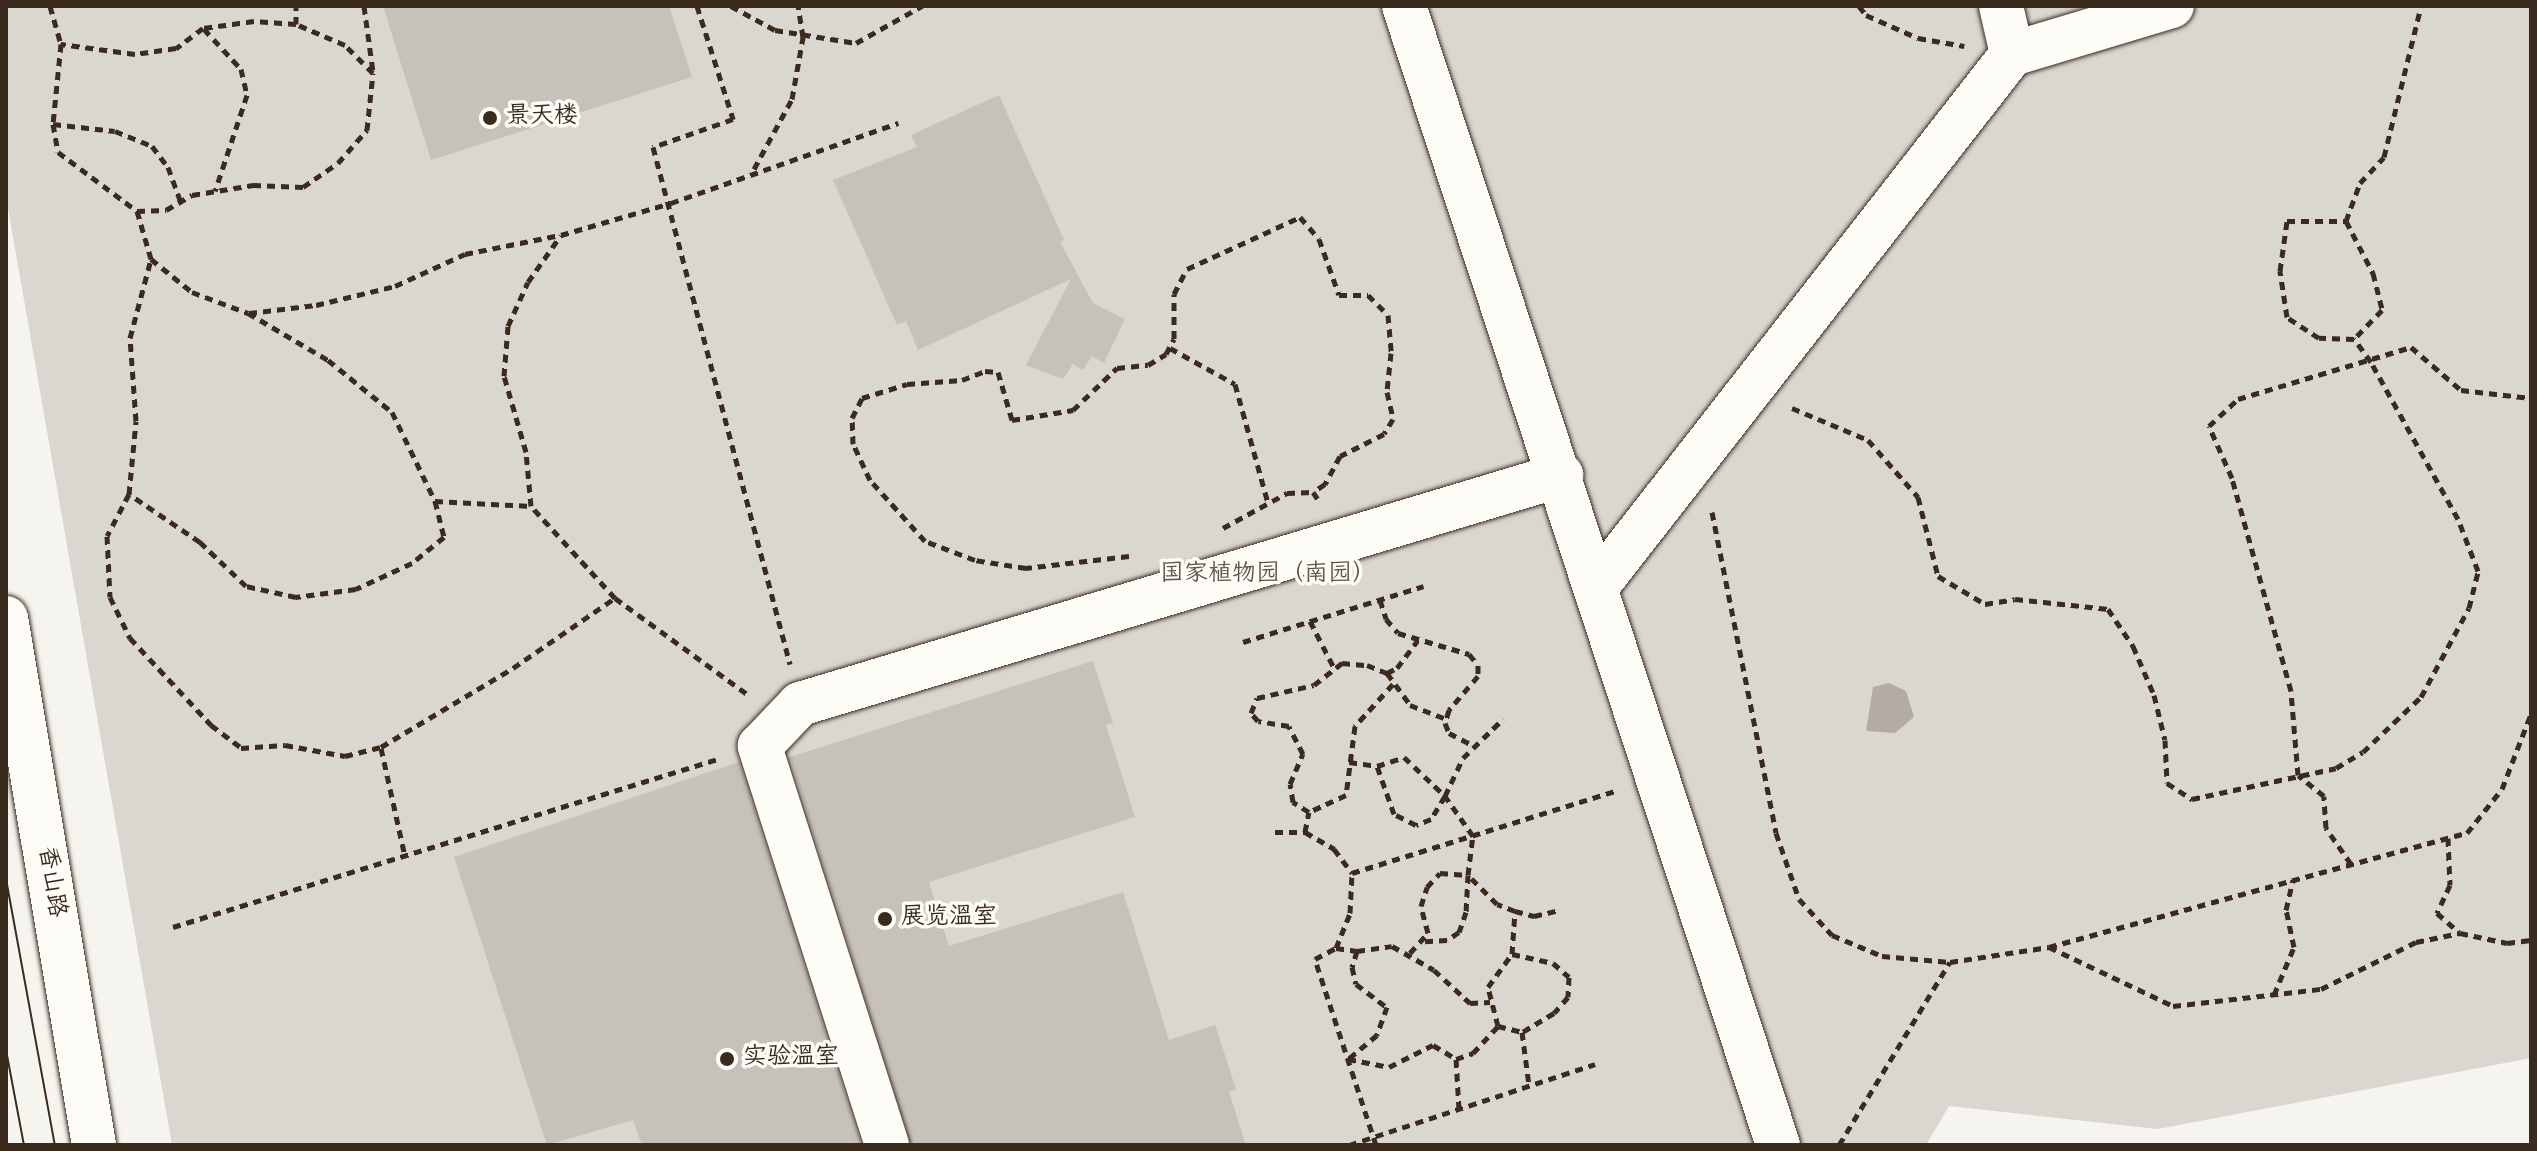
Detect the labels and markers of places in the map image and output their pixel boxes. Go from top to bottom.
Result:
place label: 景天楼 [506,104,578,132]
marker: 景天楼 [481,109,499,127]
place label: 展览温室 [901,905,997,933]
marker: 展览温室 [876,910,894,928]
place label: 实验温室 [743,1045,839,1073]
marker: 实验温室 [718,1050,736,1068]

